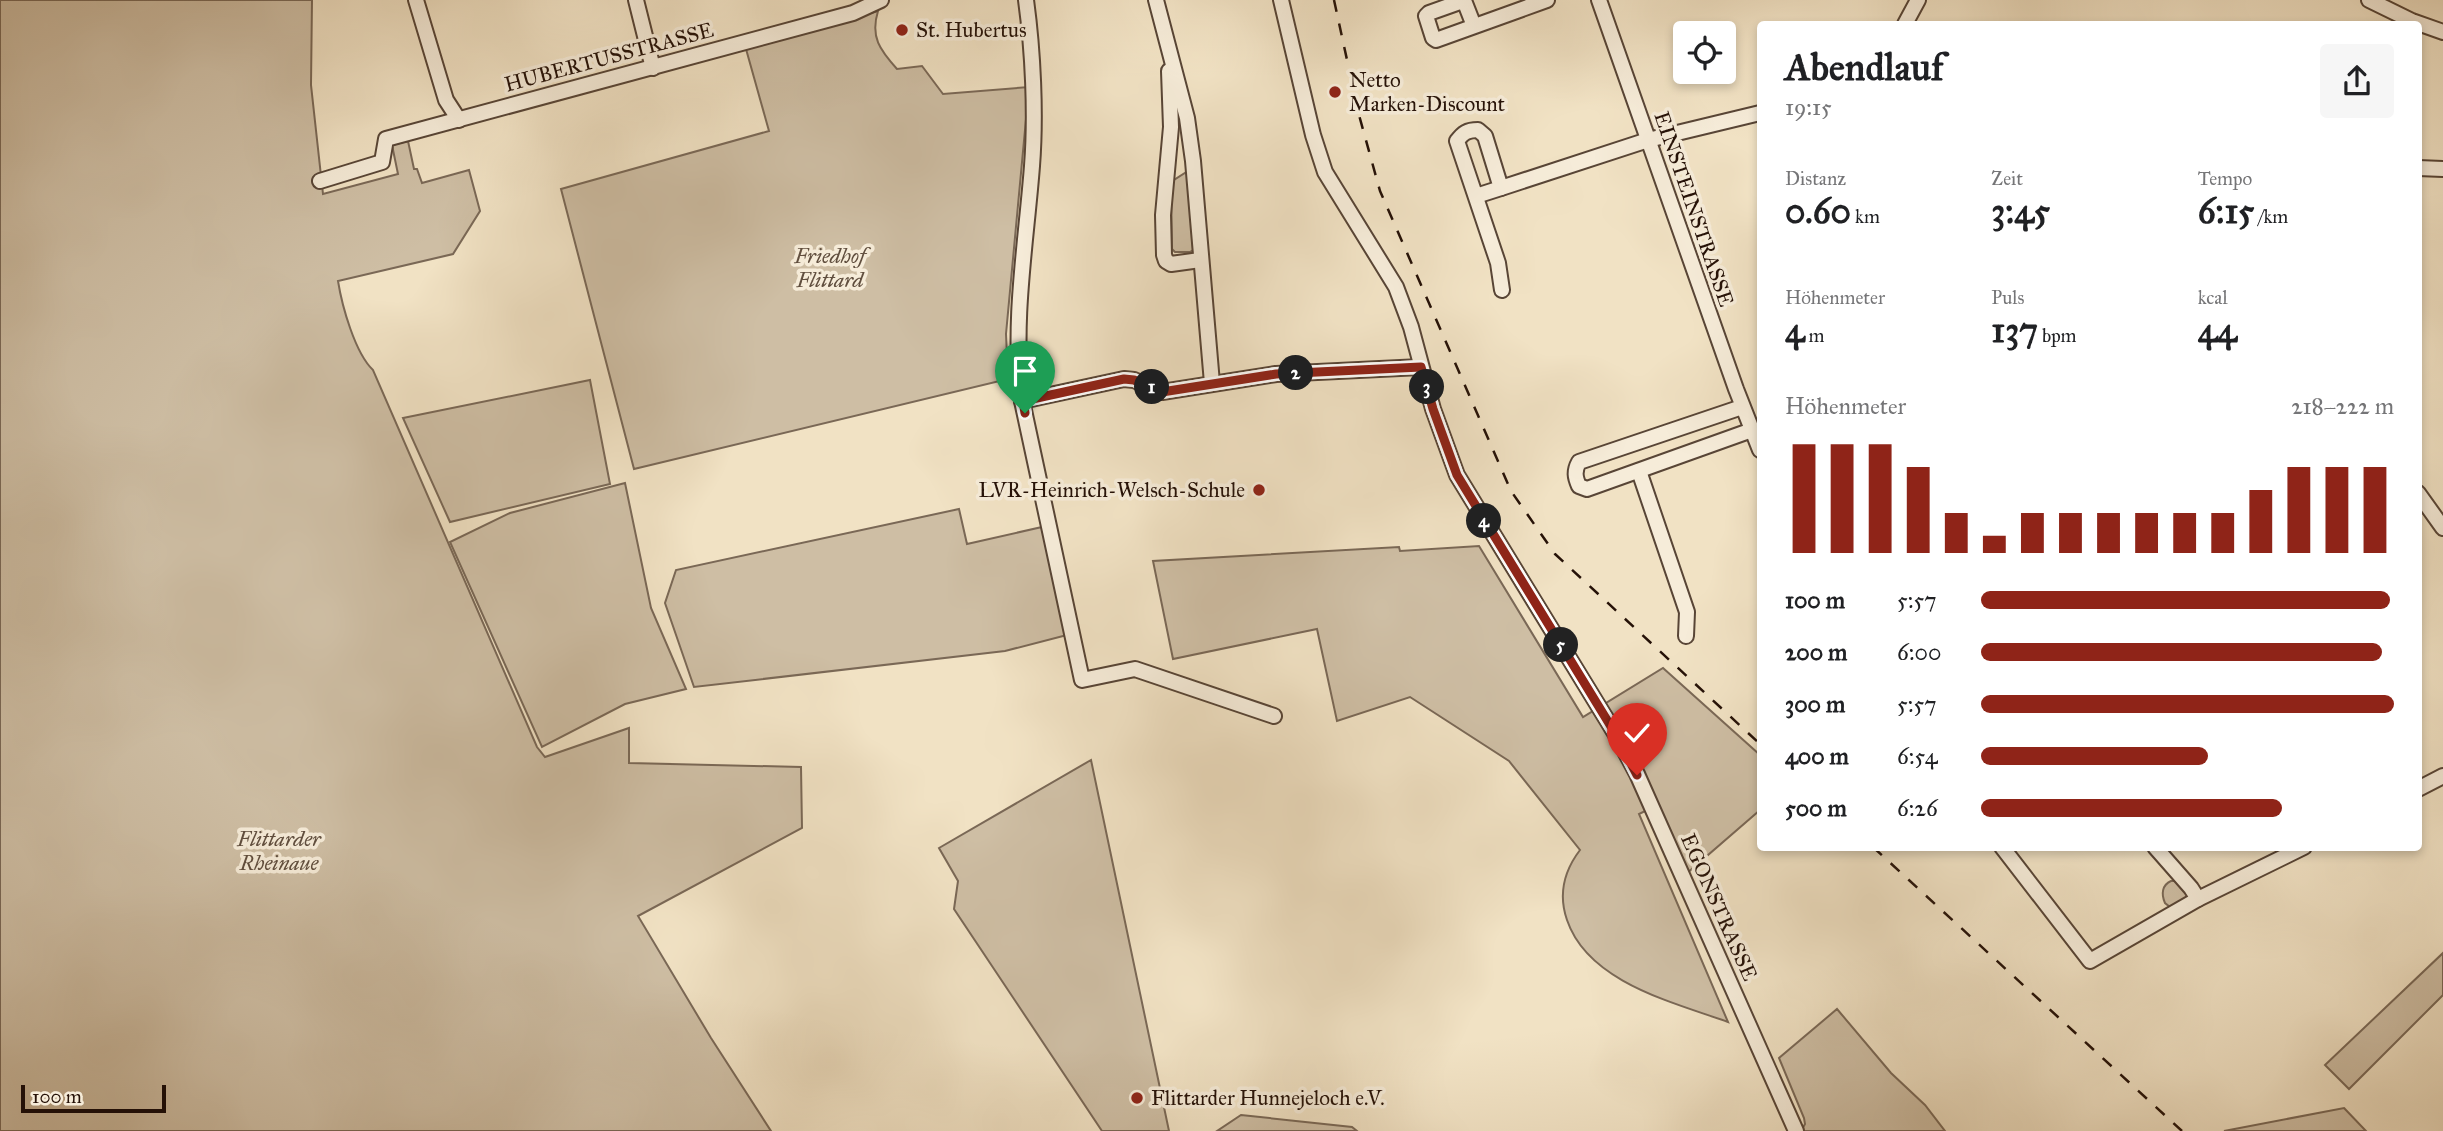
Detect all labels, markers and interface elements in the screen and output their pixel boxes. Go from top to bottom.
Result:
street label: HUBERTUSSTRASSE [502,17,716,97]
place label: St. Hubertus [916,17,1027,43]
map controls [1673,21,1736,84]
button: locate [1673,21,1736,84]
marker: St. Hubertus [894,22,910,38]
text: Abendlauf [1785,44,1944,90]
button: share [2320,44,2394,118]
place label: Netto Marken-Discount [1349,67,1506,117]
marker: Netto Marken-Discount [1327,84,1343,100]
text: 19:15 [1785,93,1832,121]
street label: EINSTEINSTRASSE [1648,108,1740,310]
text: Distanz [1785,167,1846,190]
text: Zeit [1991,167,2023,190]
text: Tempo [2198,167,2252,190]
text: 0.60 [1785,190,1851,233]
text: 3:45 [1991,190,2050,233]
text: 6:15 [2198,190,2254,233]
text: km [1851,205,1880,228]
text: /km [2254,205,2288,228]
park label: Friedhof Flittard [793,243,872,293]
text: Höhenmeter [1785,286,1885,309]
text: Puls [1991,286,2024,309]
text: kcal [2198,286,2228,309]
text: 4 [1785,309,1805,352]
text: 137 [1991,309,2038,352]
text: 44 [2198,309,2237,352]
text: m [1805,324,1825,347]
text: bpm [2038,324,2077,347]
pin [995,341,1055,413]
icon: arrive [1006,352,1044,390]
pin: 2 [1278,356,1314,390]
text: 2 [1291,361,1300,384]
pin: 1 [1134,370,1170,404]
pin: 3 [1410,370,1444,404]
text: 1 [1148,375,1155,398]
text: 3 [1423,375,1430,398]
text: Höhenmeter [1785,392,1906,420]
text: 218–222 m [2291,392,2394,420]
place label: LVR-Heinrich-Welsch-Schule [979,477,1245,503]
marker: LVR-Heinrich-Welsch-Schule [1251,482,1267,498]
pin: 4 [1466,504,1502,538]
text: 4 [1478,509,1489,532]
text: 100 m [1785,586,1845,614]
text: 5:57 [1897,586,1936,614]
pin: 5 [1544,628,1578,662]
text: 5 [1556,633,1565,656]
text: 200 m [1785,638,1847,666]
text: 6:00 [1897,638,1941,666]
text: 300 m [1785,690,1845,718]
text: 5:57 [1897,690,1936,718]
pin [1607,703,1667,775]
icon: check [1618,714,1656,752]
text: 400 m [1785,742,1849,770]
text: 6:54 [1897,742,1938,770]
text: 500 m [1785,794,1847,822]
text: 6:26 [1897,794,1938,822]
park label: Flittarder Rheinaue [236,826,322,876]
street label: EGONSTRASSE [1675,829,1763,985]
scale bar [21,1082,166,1114]
text: 100 m [32,1085,82,1108]
place label: Flittarder Hunnejeloch e.V. [1151,1085,1385,1111]
marker: Flittarder Hunnejeloch e.V. [1129,1090,1145,1106]

